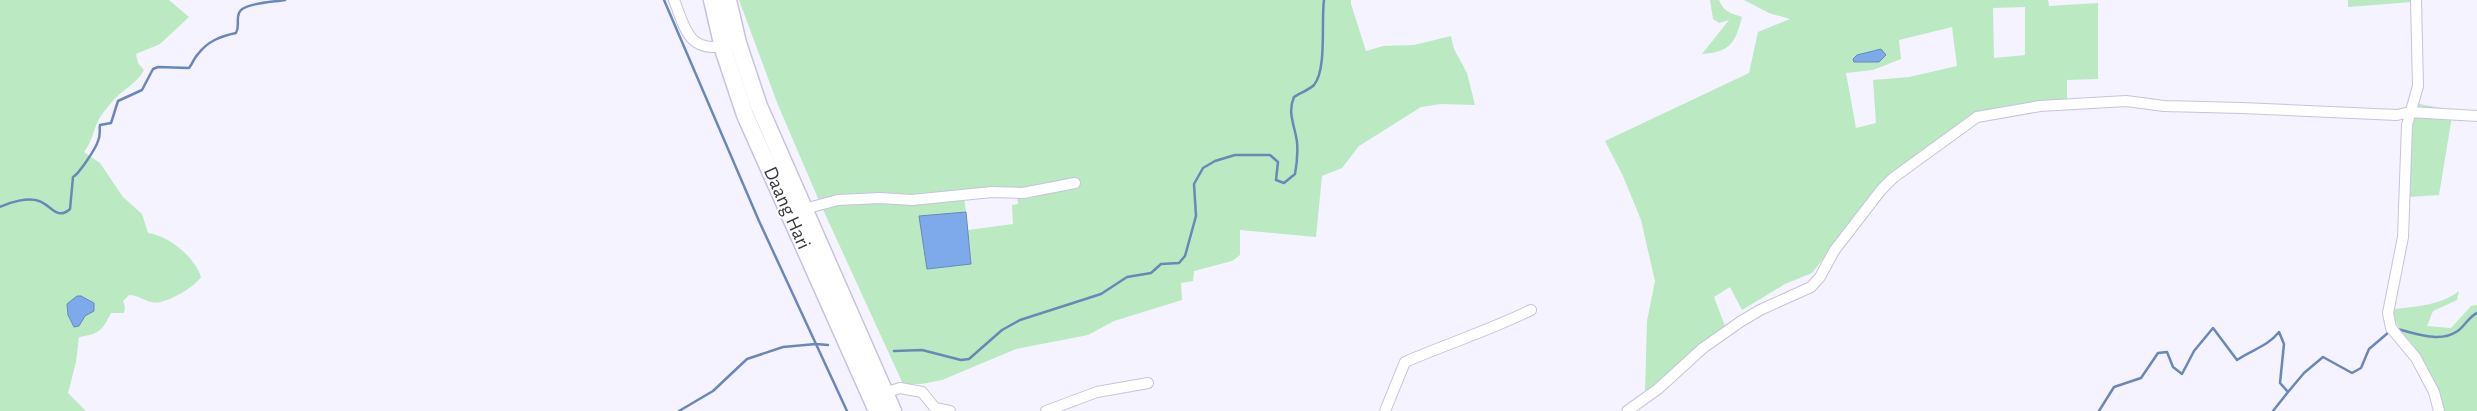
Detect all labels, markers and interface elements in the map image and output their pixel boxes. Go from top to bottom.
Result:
street label: Daang Hari [760,164,814,252]

